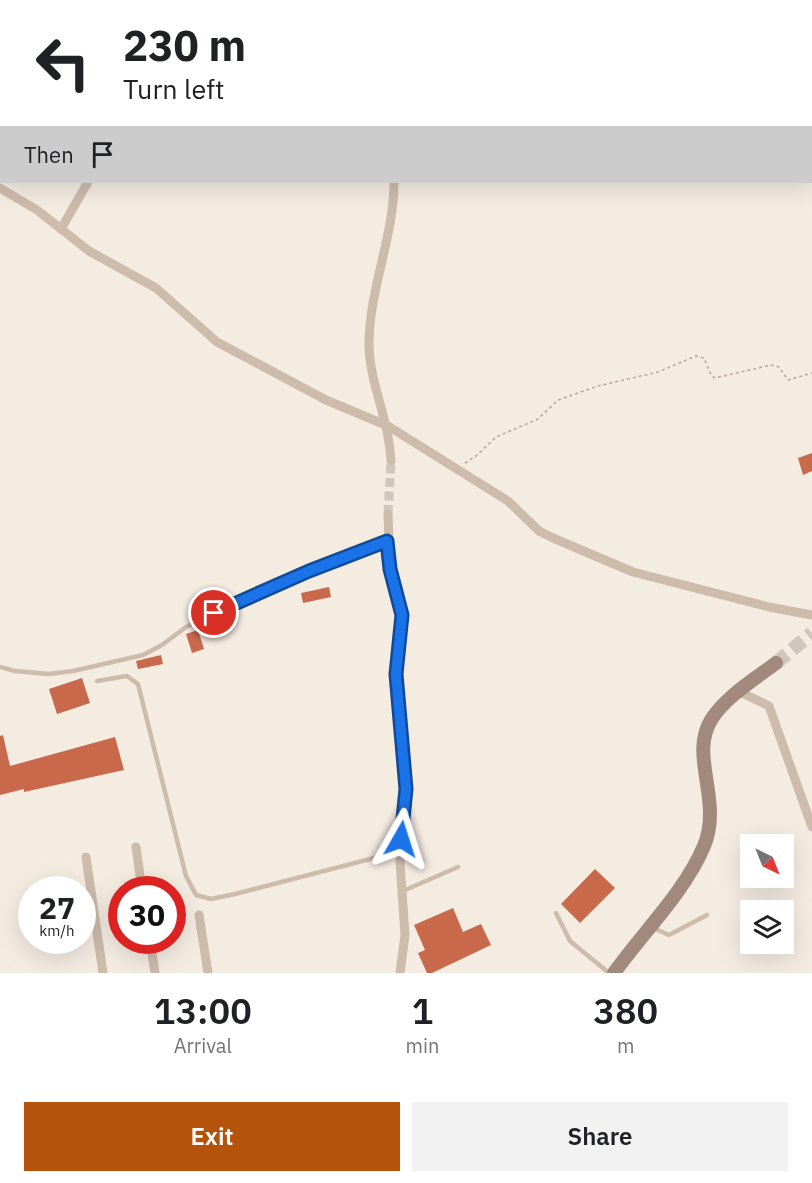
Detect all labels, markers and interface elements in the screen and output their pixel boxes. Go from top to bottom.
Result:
text: 230 m [123,18,246,73]
icon: left [24,24,102,102]
text: Turn left [123,71,224,106]
icon: arrive [86,138,119,171]
text: Then [24,140,74,169]
pin [188,587,239,638]
icon: arrive [197,596,230,629]
position arrow [369,807,433,871]
north arrow [740,834,794,888]
map controls [740,834,794,954]
speed limit sign: 30 [108,876,186,954]
text: 27 [39,888,75,927]
button: layers [740,900,794,954]
text: km/h [39,921,75,940]
text: 13:00 [154,987,252,1034]
text: 1 [412,987,433,1034]
text: 380 [593,987,658,1034]
text: Arrival [174,1032,232,1059]
text: min [406,1032,439,1059]
text: m [617,1032,634,1059]
button: Exit [24,1102,400,1171]
button: Share [412,1102,788,1171]

